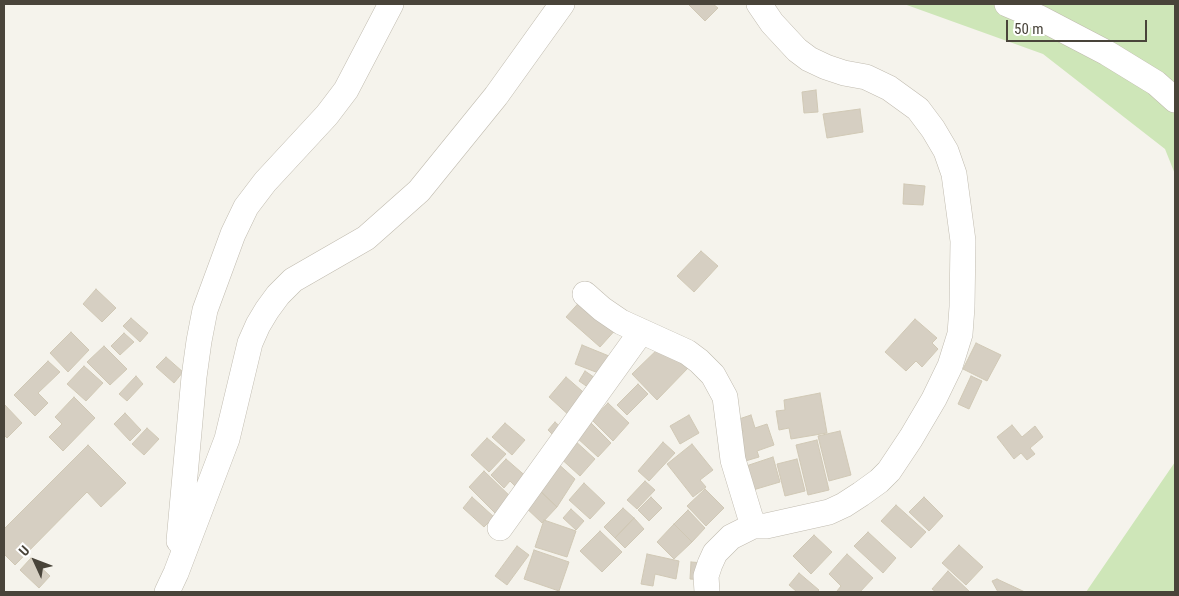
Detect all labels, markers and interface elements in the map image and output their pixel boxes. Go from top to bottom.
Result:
scale bar [1009,10,1150,42]
text: 50 m [1014,20,1044,38]
north arrow [10,536,60,586]
text: U [15,542,33,559]

